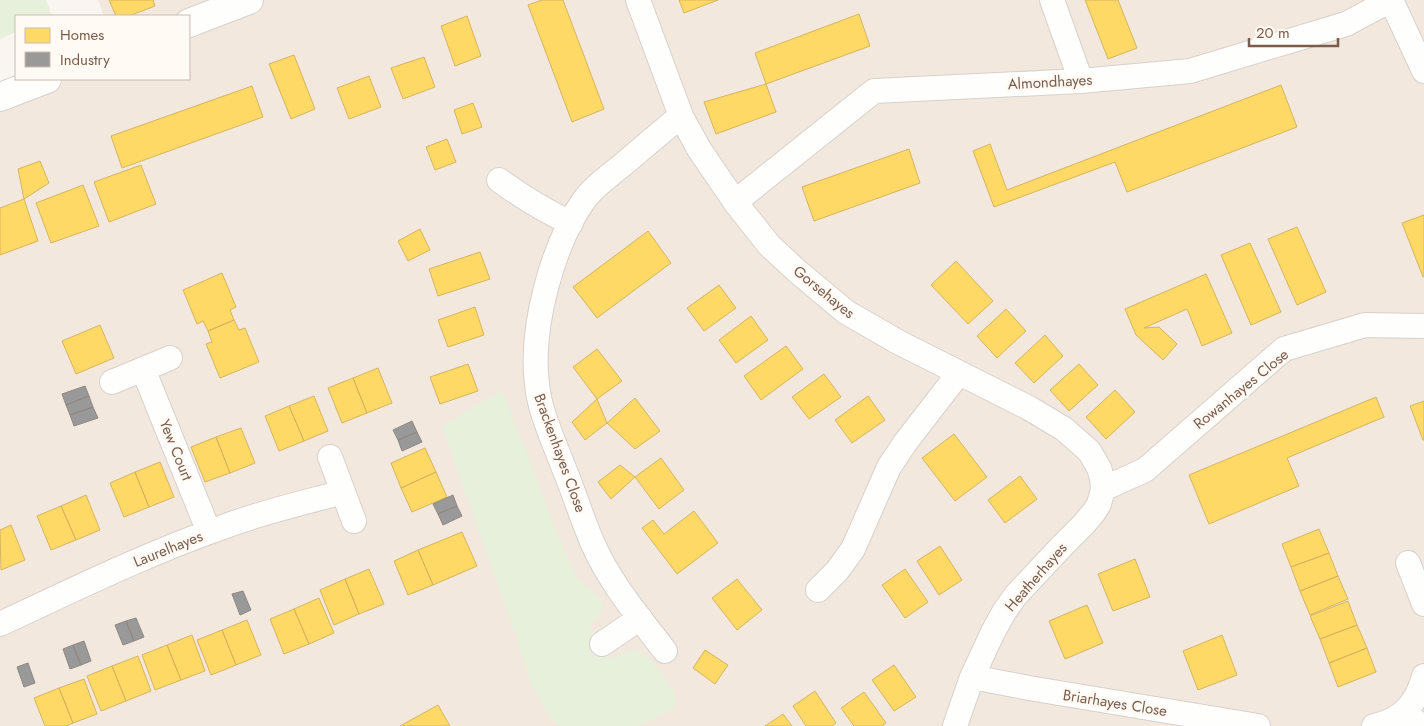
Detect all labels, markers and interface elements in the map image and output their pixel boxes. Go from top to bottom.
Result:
legend [15,15,190,80]
scale bar [1249,15,1338,47]
text: 20 m [1256,22,1290,44]
text: Homes [60,24,104,46]
text: Industry [60,49,110,71]
street label: Almondhayes [1007,69,1093,95]
street label: Gorsehayes [788,260,860,324]
street label: Rowanhayes Close [1189,343,1294,434]
street label: Brackenhayes Close [528,390,592,516]
street label: Yew Court [154,416,198,484]
street label: Laurelhayes [130,525,206,573]
street label: Heatherhayes [1000,538,1072,616]
street label: Briarhayes Close [1061,684,1169,722]

